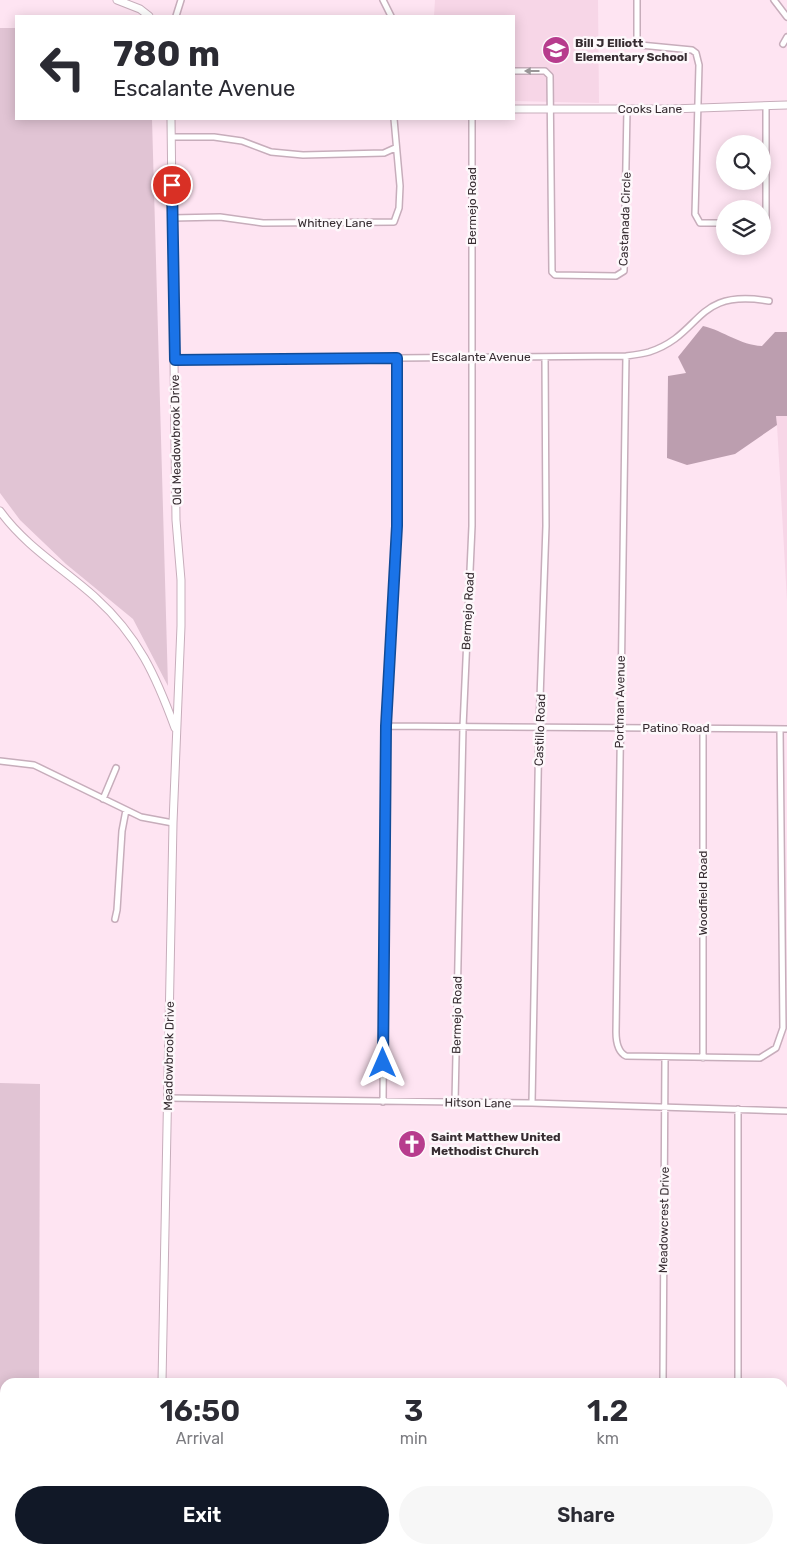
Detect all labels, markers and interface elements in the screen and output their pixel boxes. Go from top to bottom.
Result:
text: 780 m [113,33,220,75]
icon: left [30,35,95,100]
school or university icon: Bill J Elliott Elementary School [541,35,571,65]
place label: Bill J Elliott Elementary School [575,36,687,64]
one-way arrow [524,67,540,75]
text: Escalante Avenue [113,75,295,102]
street label: Cooks Lane [618,102,682,116]
map controls [716,135,771,255]
button: search [716,135,771,190]
pin [151,164,193,206]
street label: Bermejo Road [465,167,479,245]
icon: arrive [158,171,186,199]
street label: Castanada Circle [616,171,634,266]
button: layers [716,200,771,255]
street label: Whitney Lane [298,216,373,230]
street label: Escalante Avenue [431,350,531,364]
street label: Old Meadowbrook Drive [168,374,184,505]
street label: Bermejo Road [459,572,477,650]
street label: Portman Avenue [612,655,628,749]
street label: Castillo Road [532,694,548,766]
street label: Patino Road [642,721,710,735]
street label: Woodfield Road [696,850,710,936]
street label: Bermejo Road [449,976,465,1054]
street label: Meadowbrook Drive [161,1001,177,1111]
position arrow [356,1036,408,1088]
street label: Hitson Lane [445,1095,512,1111]
church icon: Saint Matthew United Methodist Church [397,1129,427,1159]
place label: Saint Matthew United Methodist Church [431,1130,561,1158]
street label: Meadowcrest Drive [656,1166,672,1273]
text: 16:50 [159,1393,240,1429]
text: 3 [404,1393,423,1429]
text: 1.2 [587,1393,629,1429]
text: Arrival [176,1429,224,1448]
text: min [400,1429,428,1448]
text: km [597,1429,619,1448]
button: Exit [15,1486,389,1544]
button: Share [399,1486,773,1544]

